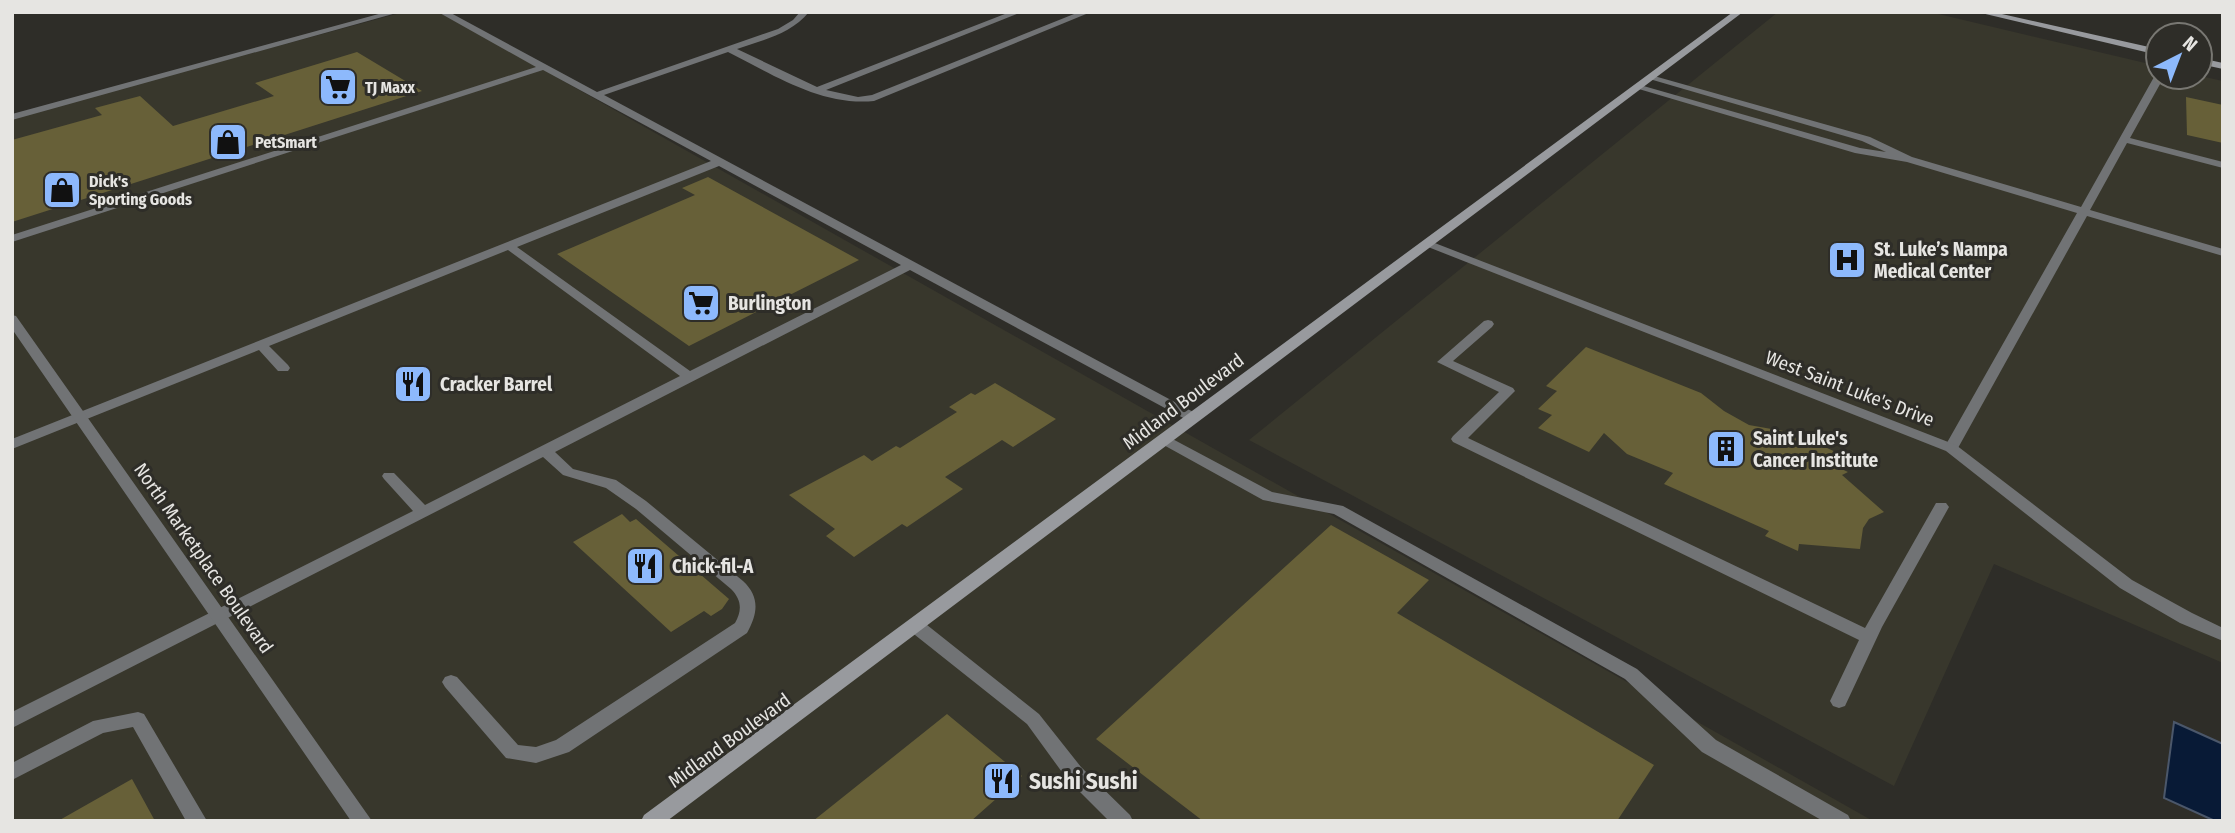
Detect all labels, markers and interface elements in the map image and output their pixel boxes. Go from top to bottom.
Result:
north arrow [2144,21,2214,91]
text: N [2178,31,2202,56]
supermarket icon: TJ Maxx [317,66,359,108]
place label: TJ Maxx [365,78,415,97]
shop icon: PetSmart [207,121,249,163]
place label: PetSmart [255,133,317,152]
shop icon: Dick's Sporting Goods [41,169,83,211]
place label: Dick's Sporting Goods [89,172,192,209]
place label: St. Luke’s Nampa Medical Center [1874,238,2008,283]
hospital icon: St. Luke’s Nampa Medical Center [1826,239,1868,281]
supermarket icon: Burlington [680,282,722,324]
place label: Burlington [728,292,811,315]
street label: West Saint Luke's Drive [1762,346,1937,431]
street label: Midland Boulevard [1118,348,1248,454]
restaurant icon: Cracker Barrel [392,363,434,405]
place label: Cracker Barrel [440,373,553,396]
place label: Saint Luke's Cancer Institute [1753,427,1879,472]
building icon: Saint Luke's Cancer Institute [1705,428,1747,470]
street label: North Marketplace Boulevard [129,459,278,658]
restaurant icon: Chick-fil-A [624,545,666,587]
place label: Chick-fil-A [672,555,754,578]
street label: Midland Boulevard [664,688,795,793]
restaurant icon: Sushi Sushi [981,760,1023,802]
place label: Sushi Sushi [1029,767,1138,795]

